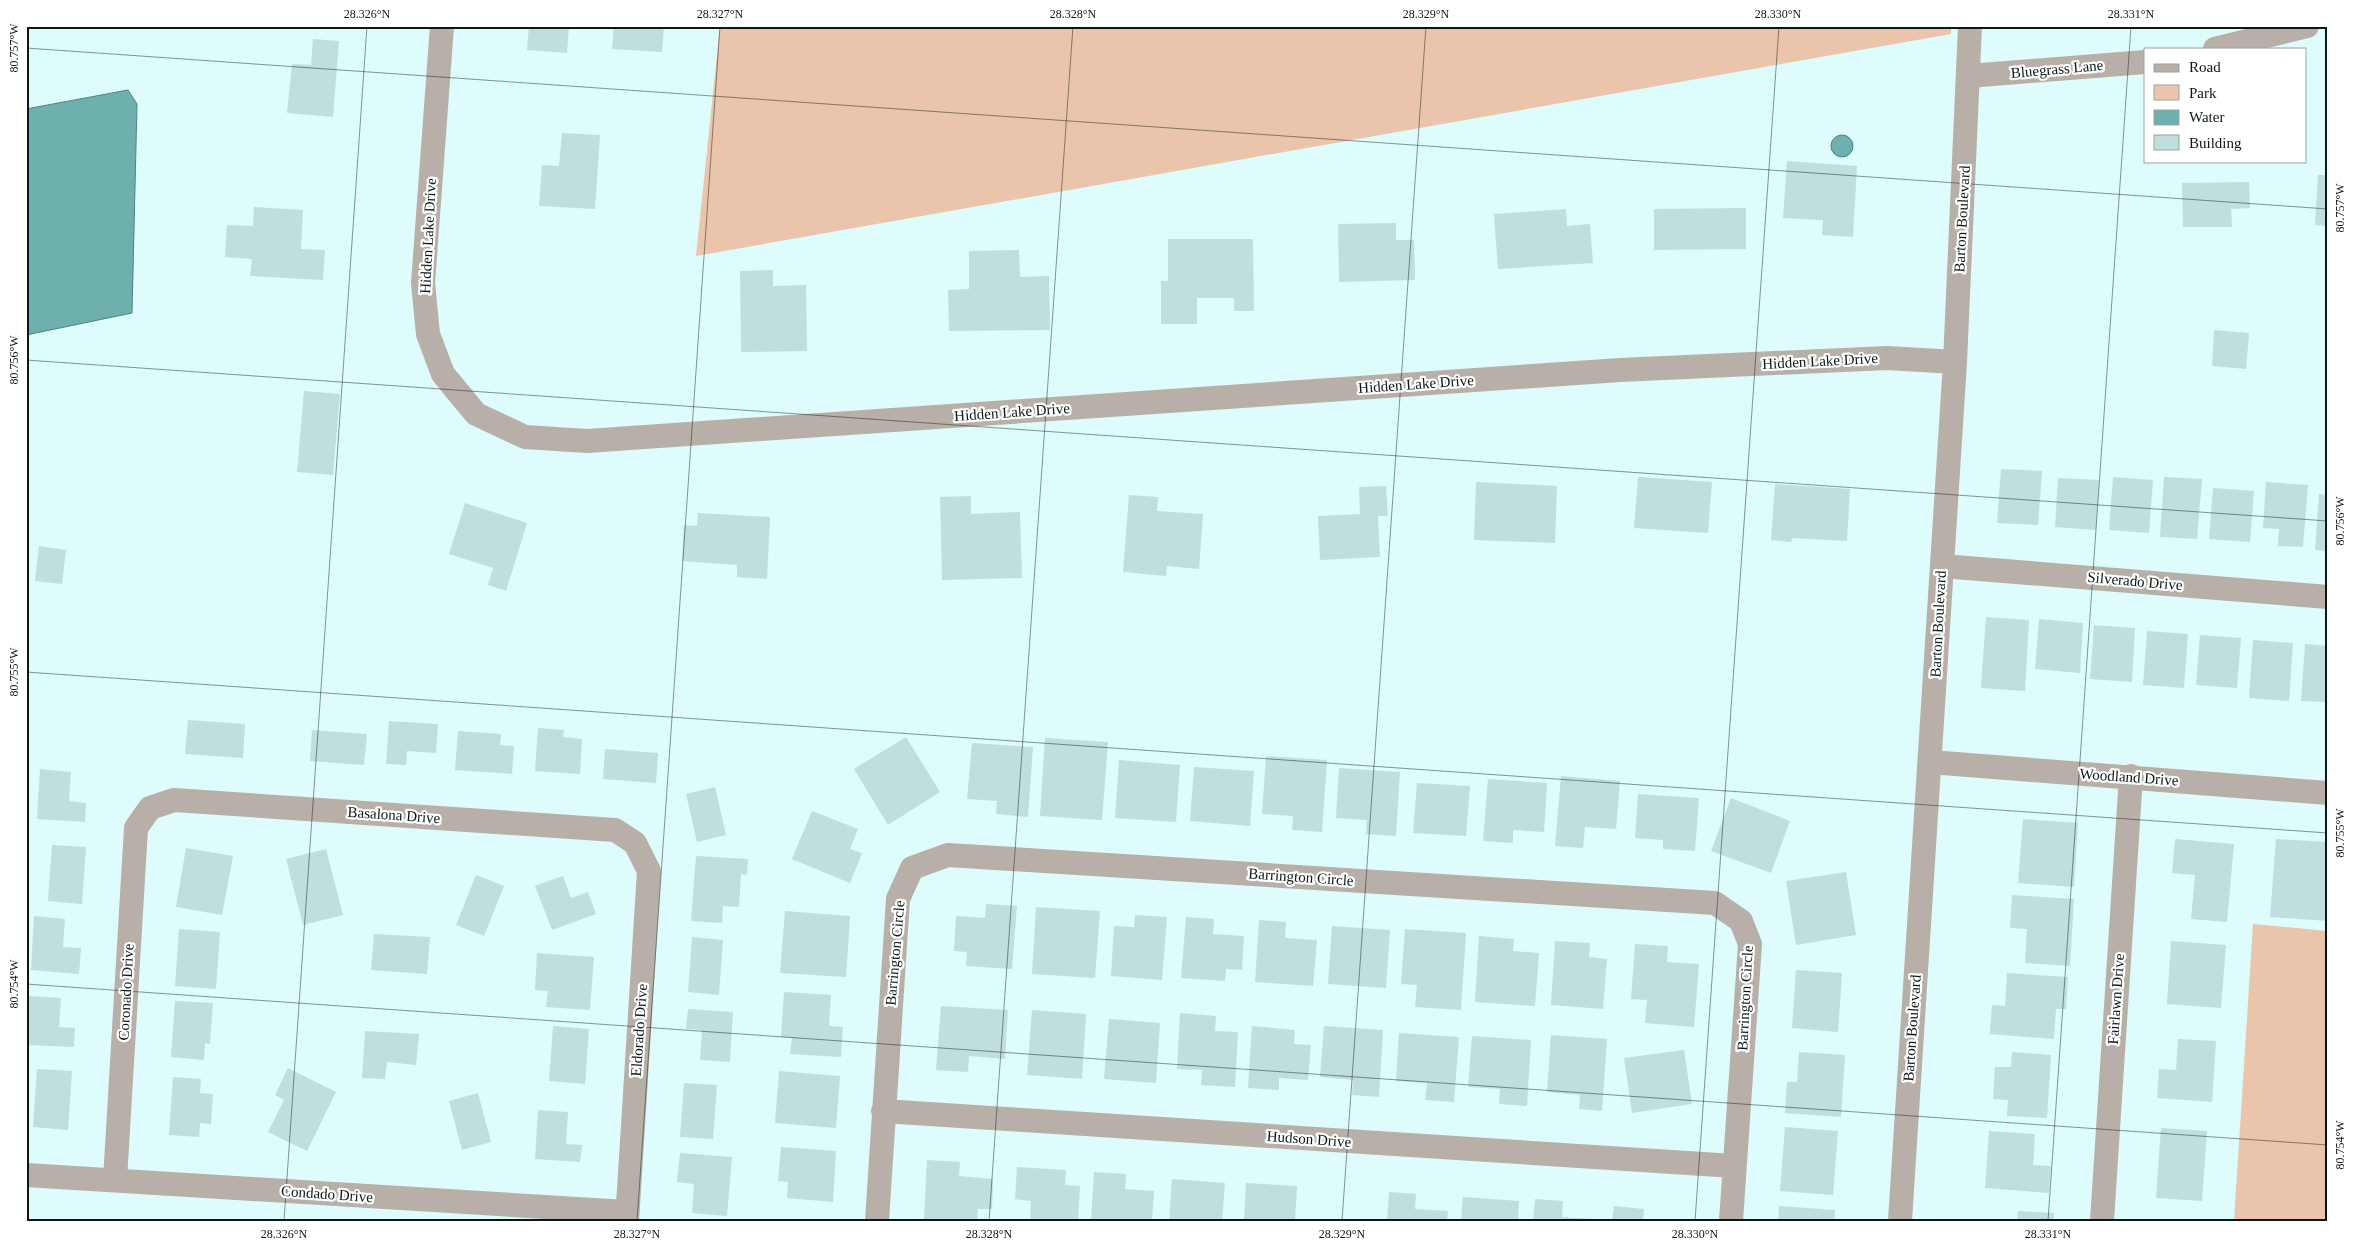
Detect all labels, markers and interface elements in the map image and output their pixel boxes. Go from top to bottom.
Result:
text: 28.326°N [344,7,391,21]
text: 28.327°N [697,7,744,21]
text: 28.328°N [1050,7,1097,21]
text: 28.329°N [1403,7,1450,21]
text: 28.330°N [1755,7,1802,21]
text: 28.331°N [2108,7,2155,21]
text: 80.757°W [7,23,21,73]
legend [2144,48,2306,162]
street label: Bluegrass Lane [2010,57,2104,81]
text: Road [2189,59,2221,75]
text: Park [2189,85,2217,101]
text: Water [2189,109,2224,125]
text: Building [2189,135,2242,151]
street label: Barton Boulevard [1951,165,1973,273]
street label: Hidden Lake Drive [417,177,439,294]
text: 80.757°W [2333,183,2347,233]
text: 80.756°W [7,335,21,385]
street label: Hidden Lake Drive [1762,350,1879,372]
street label: Hidden Lake Drive [1358,372,1475,396]
street label: Hidden Lake Drive [954,400,1071,424]
text: 80.756°W [2333,496,2347,546]
street label: Silverado Drive [2087,569,2184,593]
street label: Barton Boulevard [1927,570,1949,678]
text: 80.755°W [7,647,21,697]
street label: Woodland Drive [2079,766,2179,788]
street label: Basalona Drive [347,804,441,826]
text: 80.755°W [2333,808,2347,858]
street label: Barrington Circle [1248,865,1354,889]
street label: Barrington Circle [882,899,908,1006]
street label: Coronado Drive [115,943,137,1041]
street label: Barrington Circle [1734,945,1756,1051]
street label: Fairlawn Drive [2105,953,2127,1045]
text: 80.754°W [7,959,21,1009]
street label: Barton Boulevard [1900,974,1924,1082]
street label: Eldorado Drive [628,983,650,1077]
text: 80.754°W [2333,1120,2347,1170]
street label: Hudson Drive [1266,1128,1352,1150]
street label: Condado Drive [281,1183,374,1205]
text: 28.326°N [261,1227,308,1241]
text: 28.327°N [614,1227,661,1241]
text: 28.328°N [966,1227,1013,1241]
text: 28.329°N [1319,1227,1366,1241]
text: 28.330°N [1672,1227,1719,1241]
text: 28.331°N [2025,1227,2072,1241]

